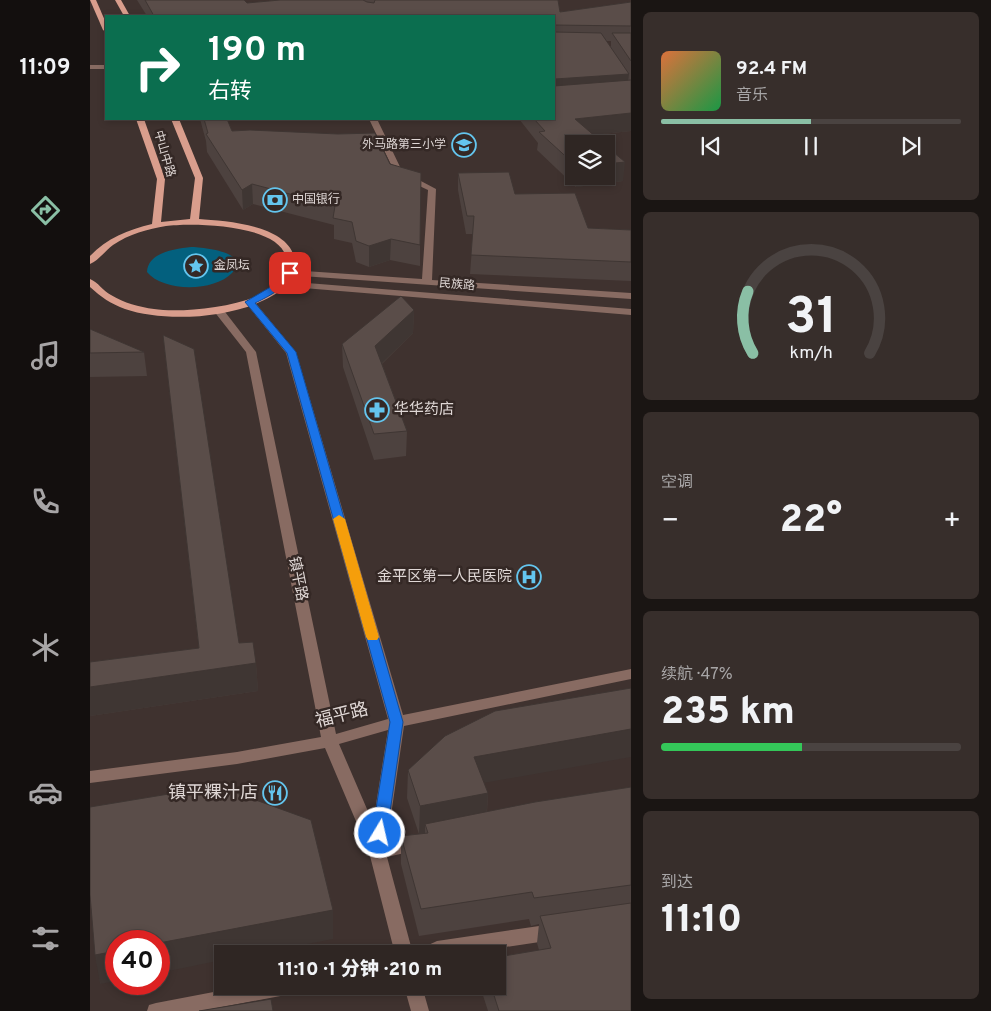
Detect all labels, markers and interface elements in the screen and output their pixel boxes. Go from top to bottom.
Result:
text: 190 m [208,29,306,73]
icon: right [125,35,190,100]
text: 11:09 [20,55,70,82]
text: 92.4 FM [736,57,807,81]
text: 右转 [208,79,252,106]
text: 音乐 [736,86,768,106]
street label: 中山中路 [150,129,178,179]
school or university icon: 外马路第三小学 [451,132,477,158]
icon: previous [697,132,725,160]
icon: pause [797,132,825,160]
icon: next [897,132,925,160]
map controls [565,135,615,185]
button: layers [565,135,615,185]
place label: 外马路第三小学 [362,137,446,153]
bank icon: 中国银行 [262,187,288,213]
place label: 中国银行 [292,192,340,208]
icon: directions [28,193,63,228]
pin [269,252,311,294]
place icon: 金凤坛 [183,253,209,279]
place label: 金凤坛 [214,258,250,274]
icon: arrive [276,259,304,287]
street label: 民族路 [438,275,476,295]
text: 31 [785,286,837,352]
icon: music [28,338,63,373]
text: km/h [789,342,833,365]
pharmacy icon: 华华药店 [364,397,390,423]
place label: 华华药店 [394,400,454,420]
text: 空调 [661,473,693,493]
icon: phone [28,484,63,519]
text: 22° [780,497,842,546]
text: − [661,504,679,540]
text: + [943,504,961,540]
street label: 镇平路 [283,555,311,603]
hospital icon: 金平区第一人民医院 [516,564,542,590]
place label: 金平区第一人民医院 [377,568,512,587]
icon: climate [28,630,63,665]
text: 续航 · 47% [661,665,733,685]
text: 235 km [661,689,795,738]
street label: 福平路 [313,698,371,734]
icon: car [28,775,63,810]
restaurant icon: 镇平粿汁店 [262,780,288,806]
place label: 镇平粿汁店 [168,782,258,805]
position arrow [353,806,405,858]
text: 到达 [661,873,693,893]
text: 11:10 [661,897,742,946]
icon: filters [28,921,63,956]
speed limit sign: 40 [105,930,170,995]
text: 11:10 · 1 分钟 · 210 m [278,958,442,982]

